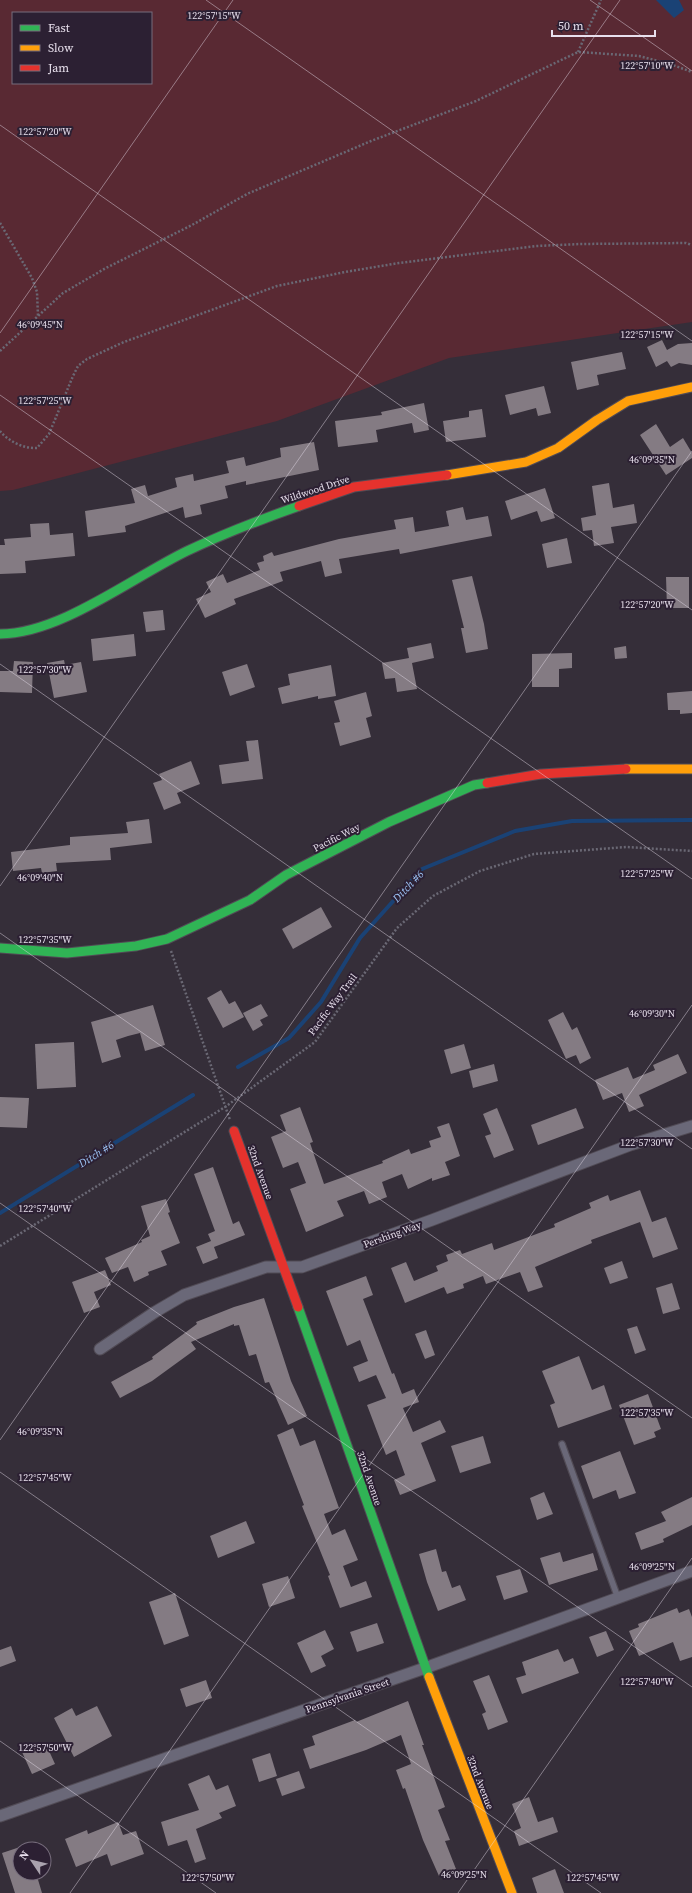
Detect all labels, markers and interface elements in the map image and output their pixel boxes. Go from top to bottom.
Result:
text: 122°57'15"W [187,9,241,22]
legend [12,12,152,84]
scale bar [552,12,655,38]
text: 50 m [558,18,584,34]
text: Fast [48,20,70,36]
text: Slow [48,40,74,56]
text: 122°57'10"W [620,59,674,72]
text: Jam [47,60,69,76]
text: 122°57'20"W [18,125,72,138]
text: 46°09'45"N [17,318,63,331]
text: 122°57'15"W [620,328,674,341]
text: 122°57'25"W [18,394,72,407]
text: 46°09'35"N [629,453,675,466]
street label: Wildwood Drive [279,472,351,507]
text: 122°57'20"W [620,598,674,611]
text: 122°57'30"W [18,663,72,676]
street label: Pacific Way [311,820,363,855]
water label: Ditch #6 [389,867,428,906]
text: 122°57'25"W [620,867,674,880]
text: 46°09'40"N [17,871,63,884]
text: 122°57'35"W [18,933,72,946]
street label: Pacific Way Trail [305,971,360,1038]
text: 46°09'30"N [629,1007,675,1020]
text: 122°57'30"W [620,1136,674,1149]
water label: Ditch #6 [75,1137,117,1172]
street label: 32nd Avenue [245,1143,276,1201]
text: 122°57'40"W [18,1202,72,1215]
street label: Pershing Way [362,1218,424,1251]
text: 122°57'35"W [620,1406,674,1419]
text: 46°09'35"N [17,1425,63,1438]
street label: 32nd Avenue [354,1449,385,1507]
text: 122°57'45"W [18,1471,72,1484]
text: 46°09'25"N [629,1560,675,1573]
street label: Pennsylvania Street [304,1675,391,1716]
text: 122°57'40"W [620,1675,674,1688]
text: 122°57'50"W [18,1741,72,1754]
street label: 32nd Avenue [464,1753,497,1811]
north arrow [12,1841,52,1881]
text: N [16,1848,33,1863]
text: 46°09'25"N [441,1868,487,1881]
text: 122°57'50"W [181,1871,235,1884]
text: 122°57'45"W [566,1871,620,1884]

